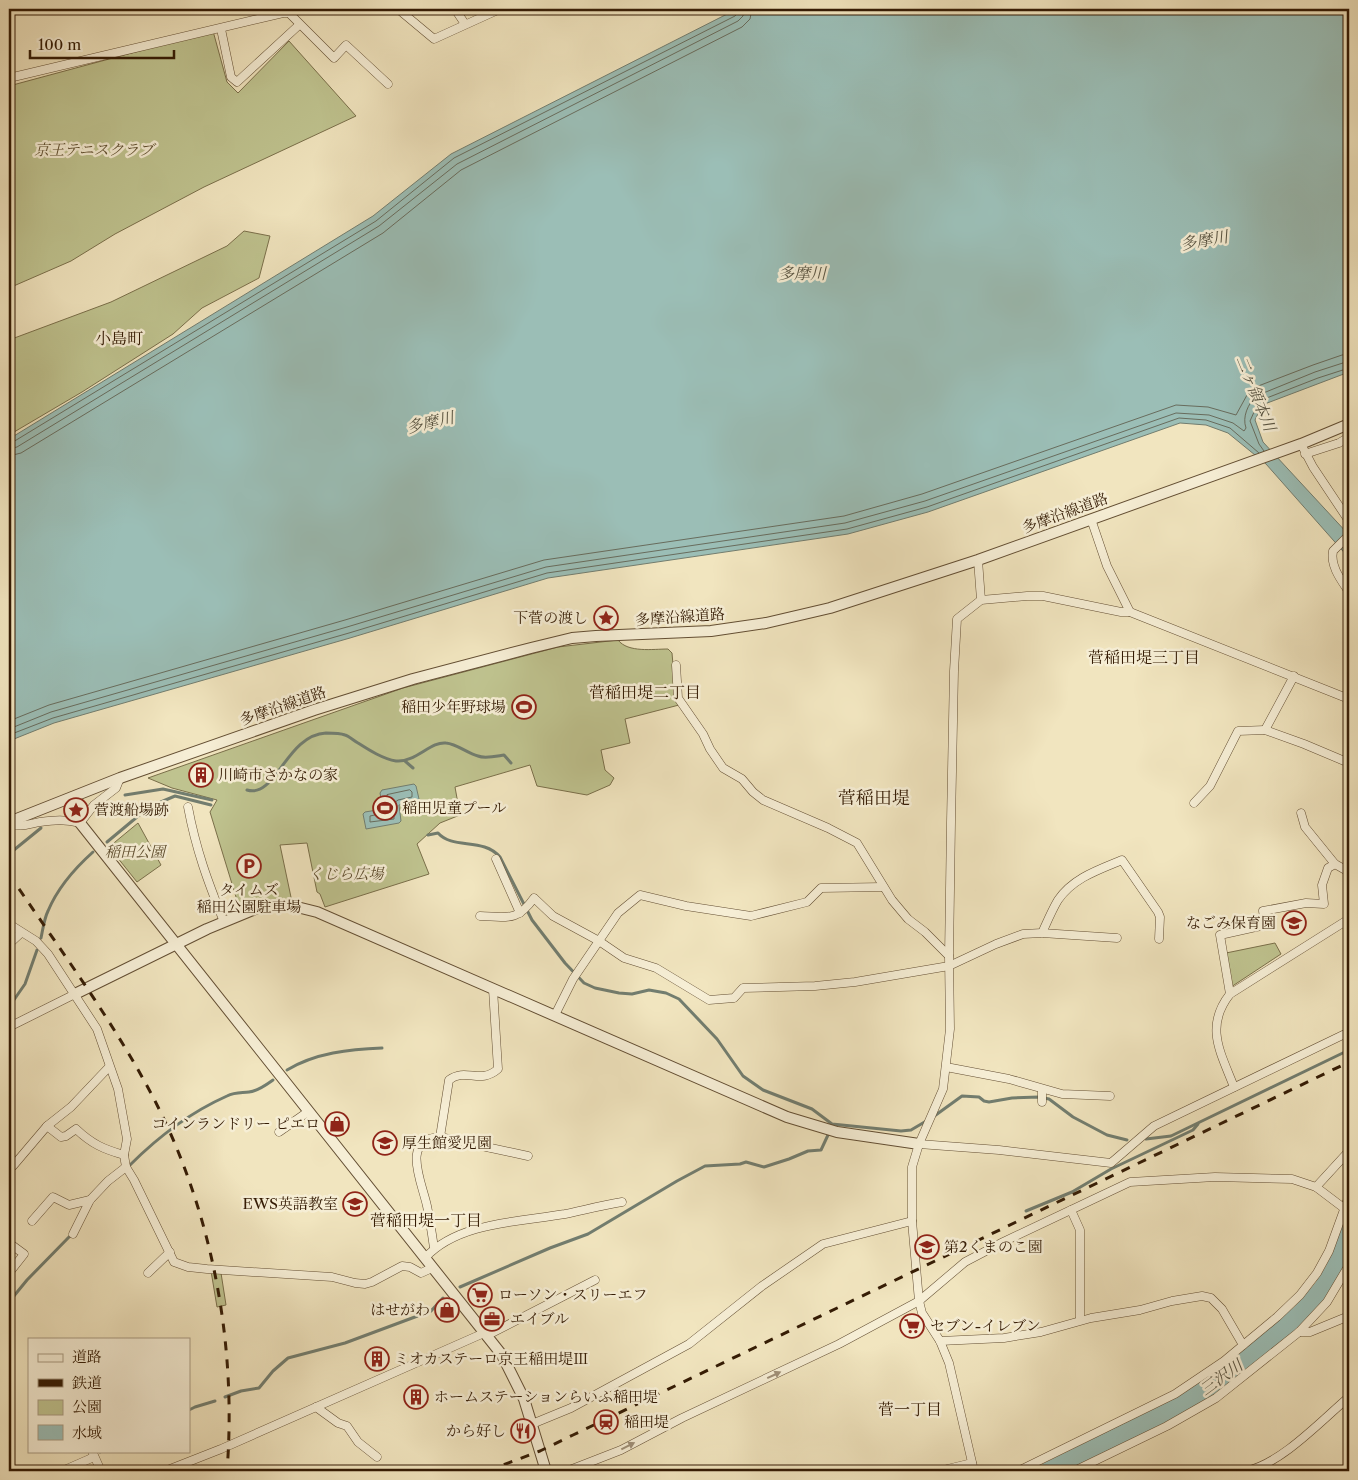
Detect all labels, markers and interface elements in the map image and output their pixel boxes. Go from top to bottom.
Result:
scale bar [30,28,174,60]
text: 100 m [38,35,81,54]
park label: 京王テニスクラブ [34,140,157,159]
water label: 多摩川 [1179,226,1231,254]
water label: 多摩川 [778,263,828,283]
district label: 小島町 [95,328,143,348]
water label: 二ヶ領本川 [1232,352,1281,436]
water label: 多摩川 [404,406,458,437]
street label: 多摩沿線道路 [1019,488,1110,537]
street label: 多摩沿線道路 [634,604,726,629]
place icon: 下菅の渡し [593,605,619,631]
place label: 下菅の渡し [513,608,588,627]
district label: 菅稲田堤三丁目 [1088,647,1200,667]
street label: 多摩沿線道路 [237,682,328,729]
district label: 菅稲田堤二丁目 [589,682,701,702]
sports icon: 稲田少年野球場 [511,694,537,720]
place label: 稲田少年野球場 [401,697,506,716]
building icon: 川崎市さかなの家 [188,762,214,788]
place label: 川崎市さかなの家 [218,765,338,784]
district label: 菅稲田堤 [838,787,910,809]
sports icon: 稲田児童プール [372,795,398,821]
place icon: 菅渡船場跡 [63,797,89,823]
place label: 稲田児童プール [402,798,506,817]
place label: 菅渡船場跡 [94,800,169,819]
park label: 稲田公園 [105,842,168,861]
parking icon: タイムズ 稲田公園駐車場 [236,853,262,879]
park label: くじら広場 [308,864,385,883]
place label: タイムズ 稲田公園駐車場 [196,880,302,916]
school or university icon: なごみ保育園 [1281,910,1307,936]
place label: なごみ保育園 [1186,913,1276,932]
shop icon: コインランドリー ピエロ [324,1111,350,1137]
place label: コインランドリー ピエロ [151,1114,320,1133]
school or university icon: 厚生館愛児園 [372,1130,398,1156]
place label: 厚生館愛児園 [402,1133,492,1152]
school or university icon: EWS英語教室 [342,1191,368,1217]
place label: EWS英語教室 [243,1194,338,1213]
district label: 菅稲田堤一丁目 [370,1210,482,1230]
school or university icon: 第2くまのこ園 [914,1234,940,1260]
place label: 第2くまのこ園 [944,1237,1043,1256]
supermarket icon: ローソン・スリーエフ [467,1282,493,1308]
place label: ローソン・スリーエフ [498,1285,647,1304]
shop icon: はせがわ [434,1297,460,1323]
place label: はせがわ [370,1300,430,1319]
office icon: エイブル [479,1306,505,1332]
place label: エイブル [510,1309,569,1328]
supermarket icon: セブン-イレブン [899,1313,925,1339]
place label: セブン-イレブン [930,1316,1041,1335]
legend [28,1338,190,1452]
building icon: ミオカステーロ京王稲田堤Ⅲ [364,1346,390,1372]
text: 道路 [72,1347,102,1366]
place label: ミオカステーロ京王稲田堤Ⅲ [394,1349,588,1368]
water label: 三沢川 [1196,1354,1248,1399]
one-way arrow [767,1370,781,1378]
text: 鉄道 [72,1373,102,1392]
building icon: ホームステーションらいふ稲田堤 [403,1384,429,1410]
place label: ホームステーションらいふ稲田堤 [434,1387,658,1406]
text: 公園 [72,1397,102,1416]
district label: 菅一丁目 [878,1399,942,1419]
station icon: 稲田堤 [593,1409,619,1435]
place label: 稲田堤 [624,1412,669,1431]
restaurant icon: から好し [510,1418,536,1444]
place label: から好し [446,1421,506,1440]
text: 水域 [72,1423,102,1442]
one-way arrow [621,1442,636,1450]

